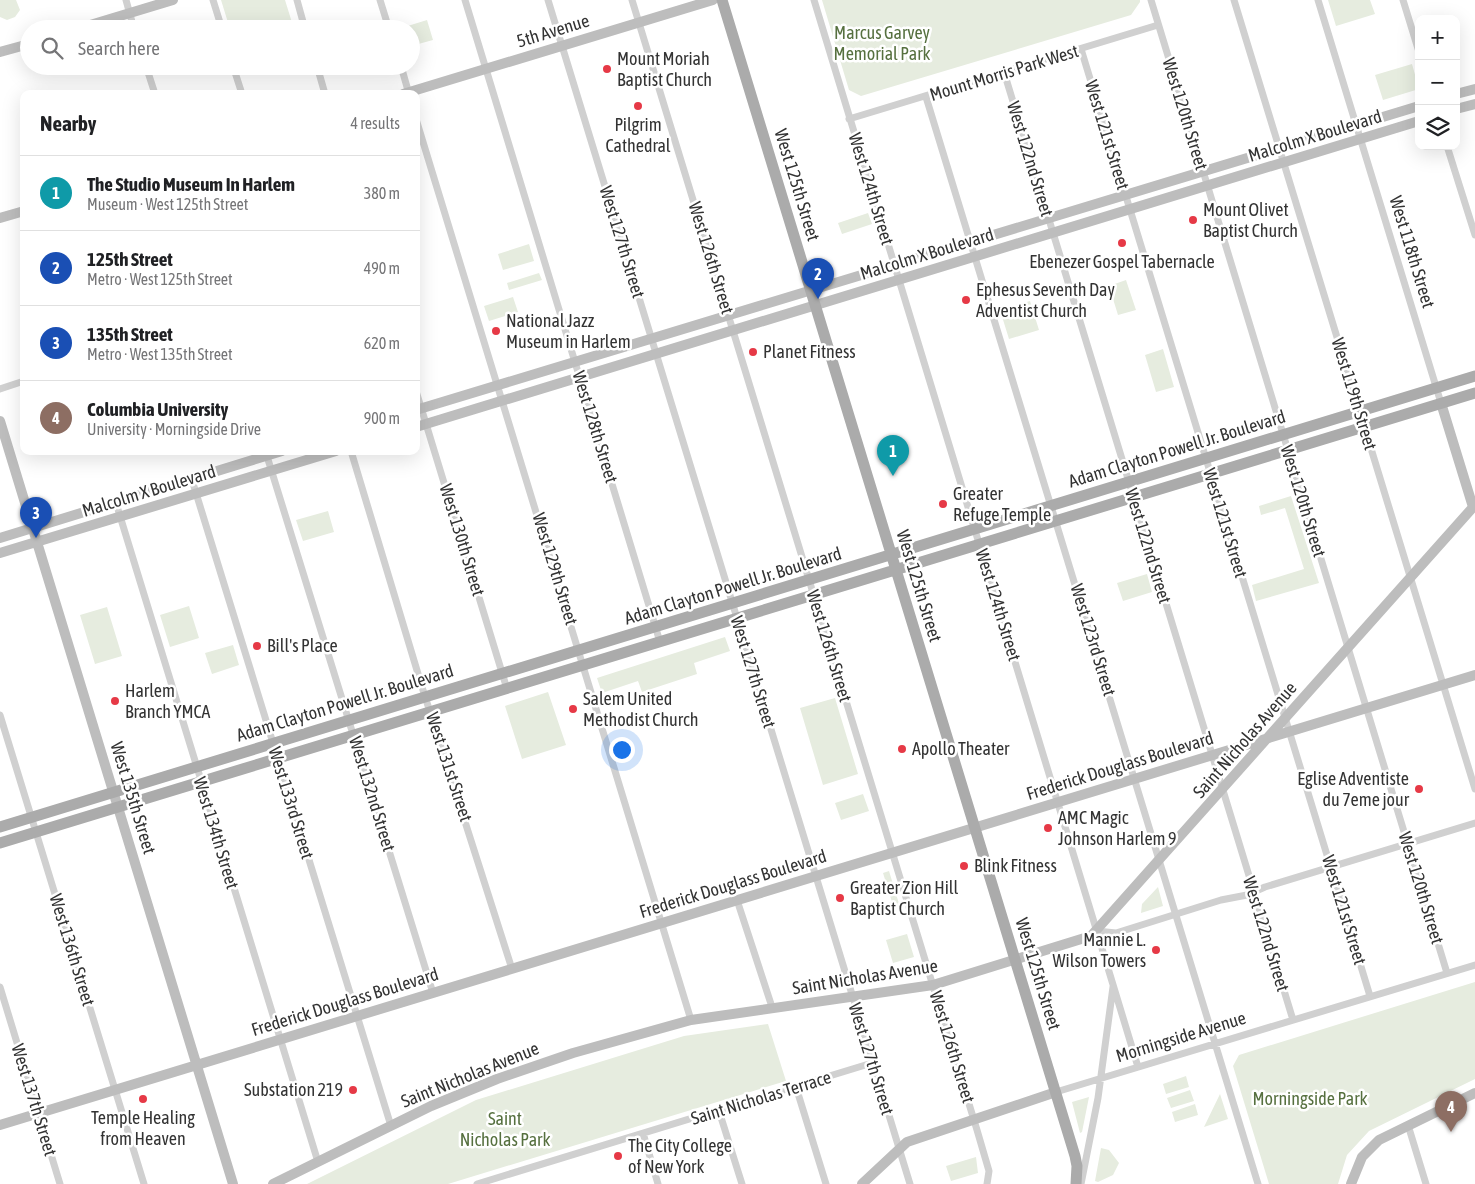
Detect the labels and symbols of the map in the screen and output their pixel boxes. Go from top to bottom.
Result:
street label: 5th Avenue [514,10,592,51]
park label: Marcus Garvey Memorial Park [834,22,930,64]
street label: Mount Morris Park West [927,40,1081,105]
place label: Mount Moriah Baptist Church [617,48,712,90]
street label: West 120th Street [1158,55,1212,172]
marker: Mount Moriah Baptist Church [601,63,613,75]
street label: West 121st Street [1081,77,1134,192]
street label: West 122nd Street [1003,99,1058,219]
marker: Pilgrim Cathedral [632,100,644,112]
street label: Malcolm X Boulevard [1246,105,1384,166]
place label: Pilgrim Cathedral [605,114,671,156]
street label: West 125th Street [770,126,824,243]
street label: West 124th Street [844,130,898,247]
street label: West 127th Street [595,183,649,300]
street label: West 118th Street [1385,193,1439,310]
street label: West 126th Street [684,199,738,316]
place label: Mount Olivet Baptist Church [1203,199,1298,241]
marker: Mount Olivet Baptist Church [1187,214,1199,226]
street label: Malcolm X Boulevard [858,223,996,284]
marker: Ebenezer Gospel Tabernacle [1116,237,1128,249]
place label: Ebenezer Gospel Tabernacle [1029,251,1215,272]
pin: 2 [802,258,834,299]
place label: Ephesus Seventh Day Adventist Church [976,279,1115,321]
marker: Ephesus Seventh Day Adventist Church [960,294,972,306]
place label: National Jazz Museum in Harlem [506,310,631,352]
marker: National Jazz Museum in Harlem [490,325,502,337]
street label: West 119th Street [1327,335,1381,452]
place label: Planet Fitness [763,341,856,362]
marker: Planet Fitness [747,346,759,358]
street label: West 128th Street [568,368,622,485]
street label: Adam Clayton Powell Jr. Boulevard [1066,405,1288,492]
pin: 1 [877,435,909,476]
street label: West 120th Street [1276,442,1330,559]
street label: Malcolm X Boulevard [80,460,218,521]
street label: West 121st Street [1199,465,1252,580]
street label: West 130th Street [435,481,489,598]
place label: Greater Refuge Temple [953,483,1051,525]
street label: West 122nd Street [1121,486,1176,606]
pin: 3 [20,497,52,538]
marker: Greater Refuge Temple [937,498,949,510]
street label: West 129th Street [528,510,582,627]
street label: West 125th Street [892,527,946,644]
street label: Adam Clayton Powell Jr. Boulevard [622,542,844,629]
street label: West 124th Street [971,546,1025,663]
street label: West 123rd Street [1066,581,1120,698]
street label: West 126th Street [802,587,856,704]
street label: West 127th Street [726,613,780,730]
place label: Bill's Place [267,635,338,656]
marker: Bill's Place [251,640,263,652]
street label: Adam Clayton Powell Jr. Boulevard [234,659,456,746]
street label: Saint Nicholas Avenue [1189,677,1301,802]
place label: Harlem Branch YMCA [125,680,211,722]
place label: Salem United Methodist Church [583,688,699,730]
marker: Harlem Branch YMCA [109,695,121,707]
marker: Salem United Methodist Church [567,703,579,715]
street label: West 131st Street [422,710,477,824]
street label: Frederick Douglass Boulevard [1024,727,1216,804]
street label: West 132nd Street [345,734,400,854]
your location [609,737,635,763]
place label: Apollo Theater [912,738,1010,759]
street label: West 135th Street [106,739,160,856]
marker: Apollo Theater [896,743,908,755]
street label: West 133rd Street [264,744,318,861]
place label: Eglise Adventiste du 7eme jour [1297,768,1410,810]
street label: West 134th Street [189,774,243,891]
marker: Eglise Adventiste du 7eme jour [1413,783,1425,795]
place label: AMC Magic Johnson Harlem 9 [1058,807,1176,849]
marker: AMC Magic Johnson Harlem 9 [1042,822,1054,834]
street label: West 120th Street [1394,829,1448,946]
street label: Frederick Douglass Boulevard [637,845,829,922]
street label: West 121st Street [1318,852,1371,967]
place label: Blink Fitness [974,855,1057,876]
marker: Blink Fitness [958,860,970,872]
street label: West 122nd Street [1239,874,1294,994]
place label: Greater Zion Hill Baptist Church [850,877,959,919]
street label: West 136th Street [45,891,99,1008]
marker: Greater Zion Hill Baptist Church [834,892,846,904]
street label: West 125th Street [1011,915,1065,1032]
place label: Mannie L. Wilson Towers [1053,929,1146,971]
marker: Mannie L. Wilson Towers [1150,944,1162,956]
street label: Saint Nicholas Avenue [791,955,939,998]
street label: Frederick Douglass Boulevard [249,963,441,1040]
street label: West 126th Street [925,988,979,1105]
street label: West 127th Street [844,1000,898,1117]
street label: Morningside Avenue [1113,1007,1248,1066]
street label: Saint Nicholas Avenue [398,1037,542,1112]
street label: West 137th Street [7,1041,61,1158]
street label: Saint Nicholas Terrace [688,1066,833,1129]
place label: Substation 219 [244,1079,343,1100]
marker: Substation 219 [347,1084,359,1096]
park label: Morningside Park [1253,1088,1368,1109]
pin: 4 [1435,1091,1467,1132]
marker: Temple Healing from Heaven [137,1093,149,1105]
place label: Temple Healing from Heaven [91,1107,195,1149]
park label: Saint Nicholas Park [460,1108,550,1150]
place label: The City College of New York [628,1135,732,1177]
marker: The City College of New York [612,1150,624,1162]

